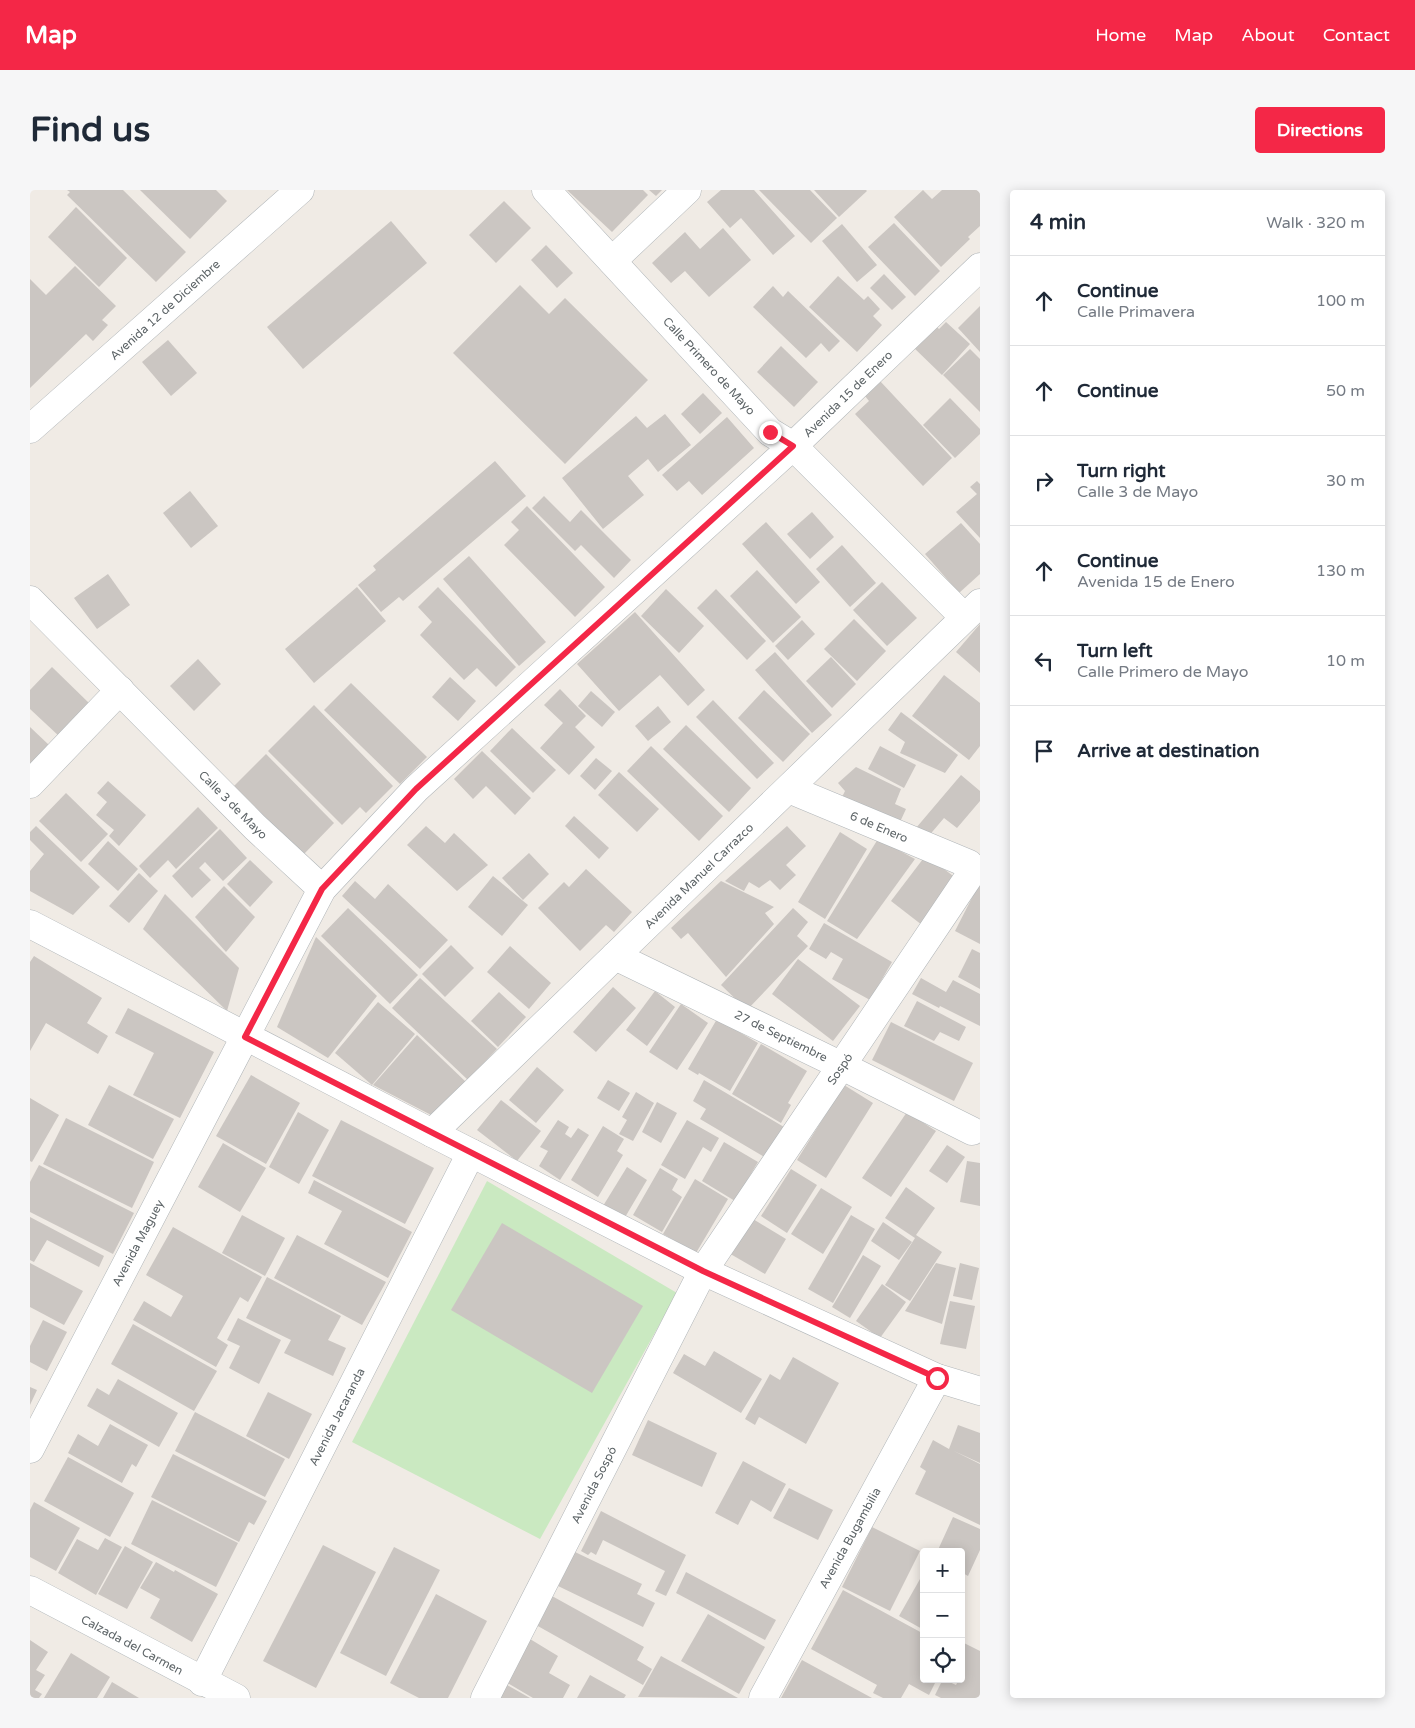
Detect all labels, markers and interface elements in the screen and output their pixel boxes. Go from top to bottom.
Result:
text: Map [25,21,77,50]
text: Home [1095,24,1146,46]
text: Map [1174,24,1213,46]
text: About [1241,24,1295,46]
text: Contact [1323,24,1390,46]
button: Directions [1255,107,1385,153]
text: Find us [30,109,150,151]
text: 4 min [1030,210,1086,235]
text: Walk · 320 m [1266,213,1365,233]
street label: Avenida 12 de Diciembre [107,257,223,363]
text: Continue [1077,280,1159,302]
icon: ahead [1030,287,1058,315]
text: 100 m [1316,291,1365,311]
text: Calle Primavera [1077,302,1195,322]
street label: Calle Primero de Mayo [660,314,758,418]
street label: Avenida 15 de Enero [801,348,895,440]
icon: ahead [1030,377,1058,405]
text: Continue [1077,380,1159,402]
text: 50 m [1326,381,1365,401]
route end [759,421,782,444]
text: Turn right [1077,460,1165,482]
icon: right [1030,467,1058,495]
text: 30 m [1326,471,1365,491]
text: Calle 3 de Mayo [1077,482,1198,502]
text: Continue [1077,550,1159,572]
icon: ahead [1030,557,1058,585]
text: 130 m [1316,561,1365,581]
text: Avenida 15 de Enero [1077,572,1235,592]
text: Turn left [1077,640,1153,662]
icon: left [1030,647,1058,675]
text: 10 m [1326,651,1365,671]
text: Calle Primero de Mayo [1077,662,1248,682]
icon: arrive [1030,737,1058,765]
text: Arrive at destination [1077,740,1260,762]
street label: Calle 3 de Mayo [196,768,270,842]
street label: 6 de Enero [848,809,910,845]
street label: Avenida Manuel Carrazco [642,820,756,932]
street label: 27 de Septiembre [732,1007,830,1065]
street label: Sospó [824,1050,856,1088]
street label: Avenida Maguey [109,1197,167,1289]
street label: Avenida Jacaranda [306,1366,368,1468]
route start [926,1367,949,1390]
street label: Avenida Sospó [569,1444,619,1526]
street label: Avenida Bugambilia [816,1485,884,1591]
map controls [920,1548,965,1683]
button: + [920,1548,965,1593]
button: − [920,1593,965,1638]
street label: Calzada del Carmen [79,1612,185,1678]
button: locate [920,1638,965,1683]

